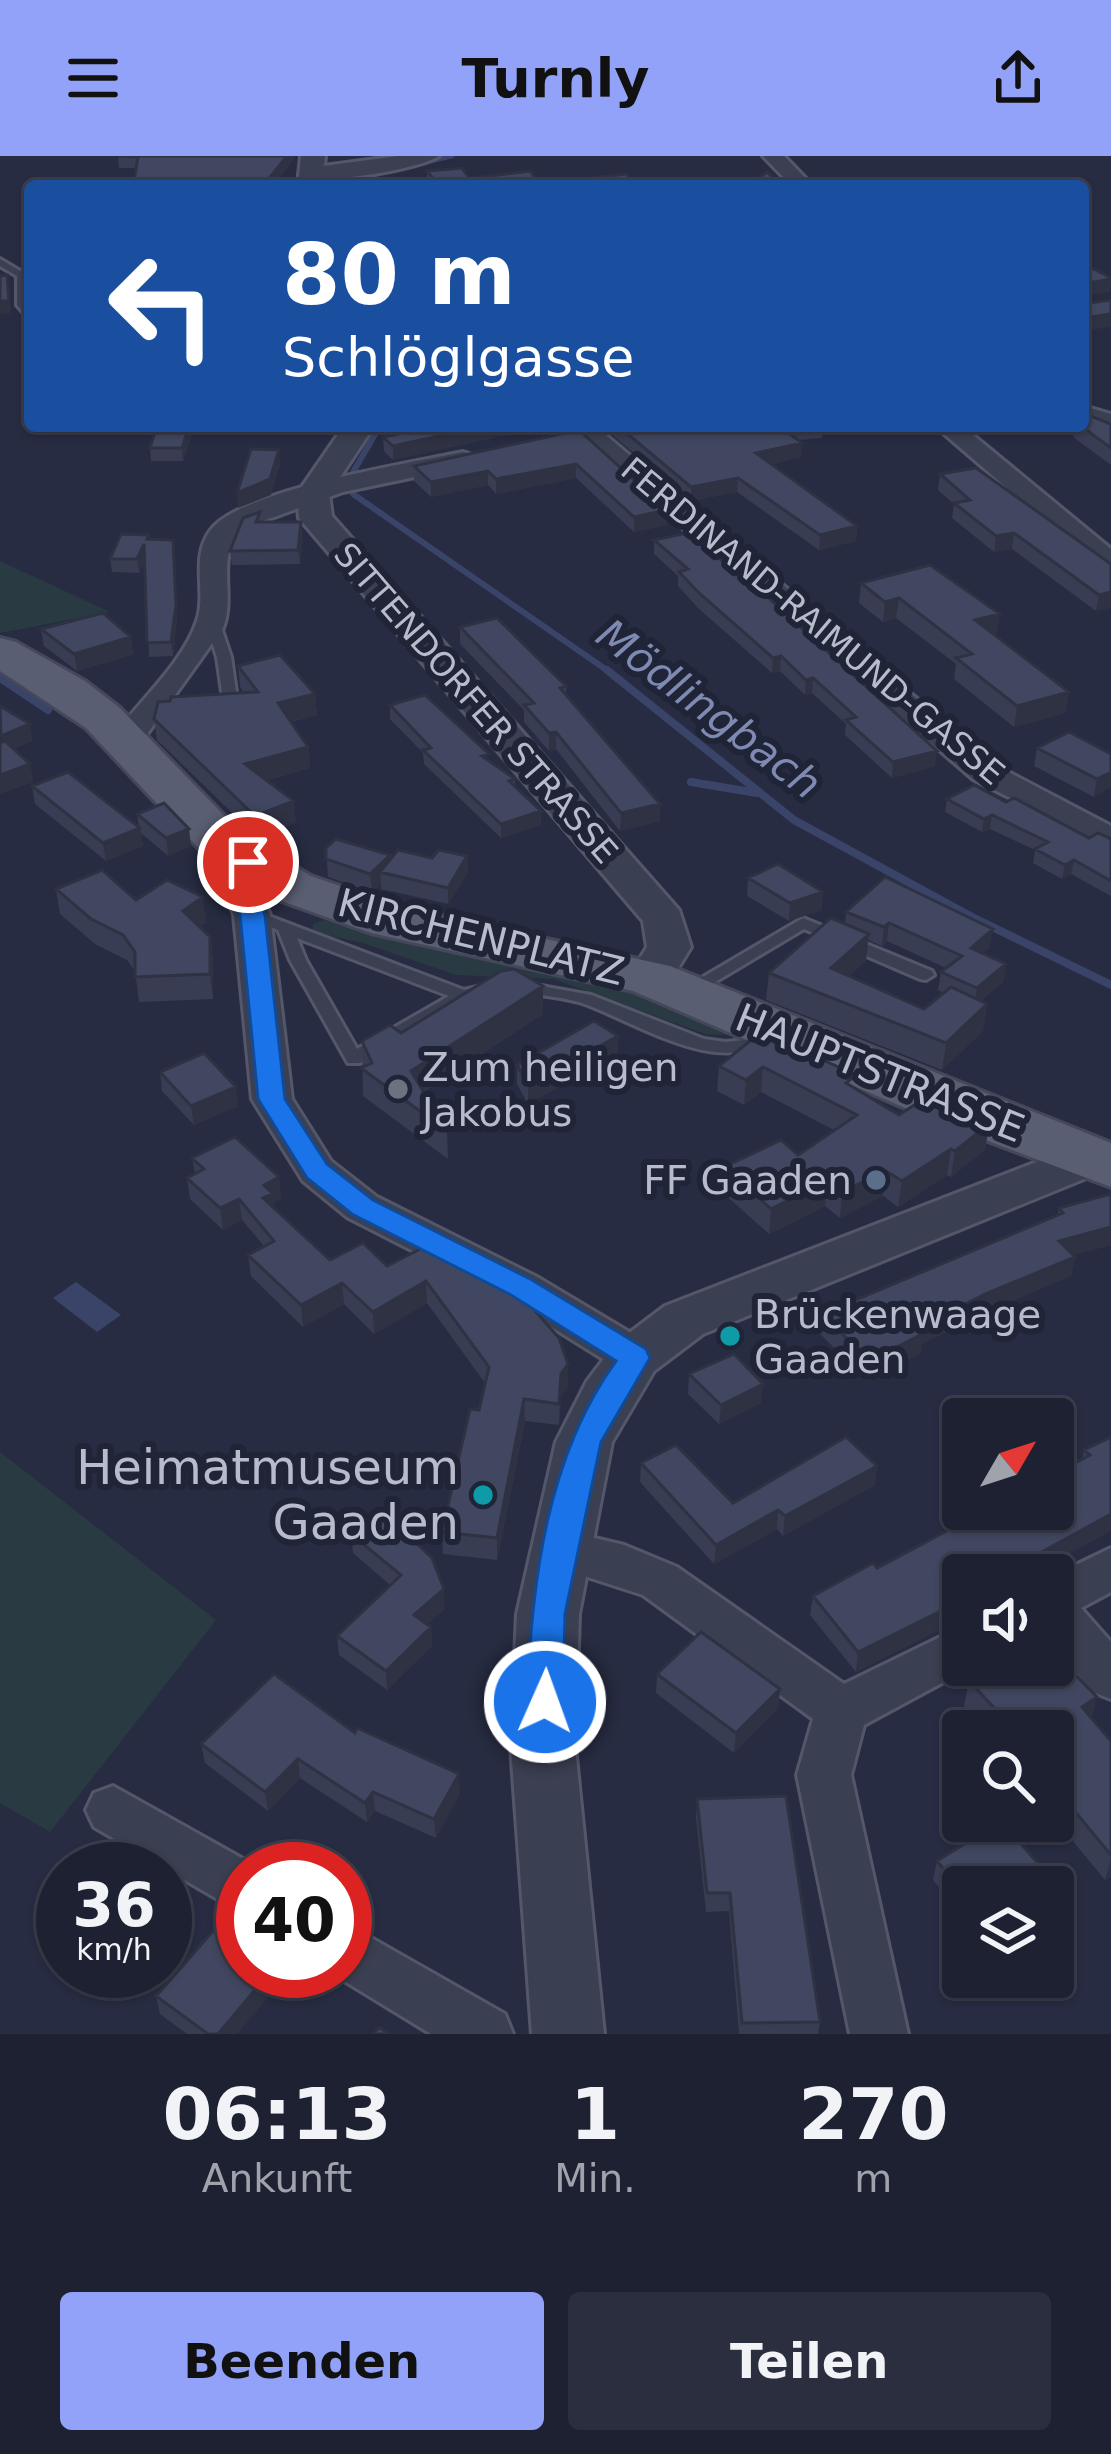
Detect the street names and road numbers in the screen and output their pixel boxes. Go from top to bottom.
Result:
street label: FERDINAND-RAIMUND-GASSE [614,449,1012,793]
street label: SITTENDORFER STRASSE [326,535,626,871]
street label: KIRCHENPLATZ [333,880,629,994]
street label: HAUPTSTRASSE [729,995,1031,1151]

